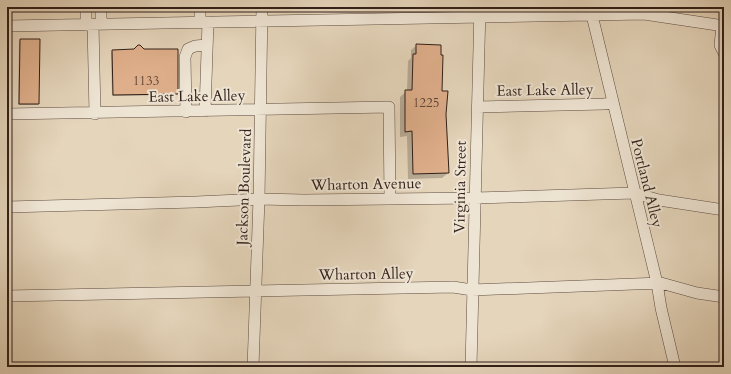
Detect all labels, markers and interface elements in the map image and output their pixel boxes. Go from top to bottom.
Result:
house number: 1133 [133,72,159,90]
street label: East Lake Alley [496,79,594,101]
street label: East Lake Alley [148,85,246,107]
house number: 1225 [413,94,439,112]
street label: Jackson Boulevard [232,128,256,248]
street label: Portland Alley [626,136,668,230]
street label: Virginia Street [449,140,471,234]
street label: Wharton Avenue [309,173,422,195]
street label: Wharton Alley [317,263,414,285]

